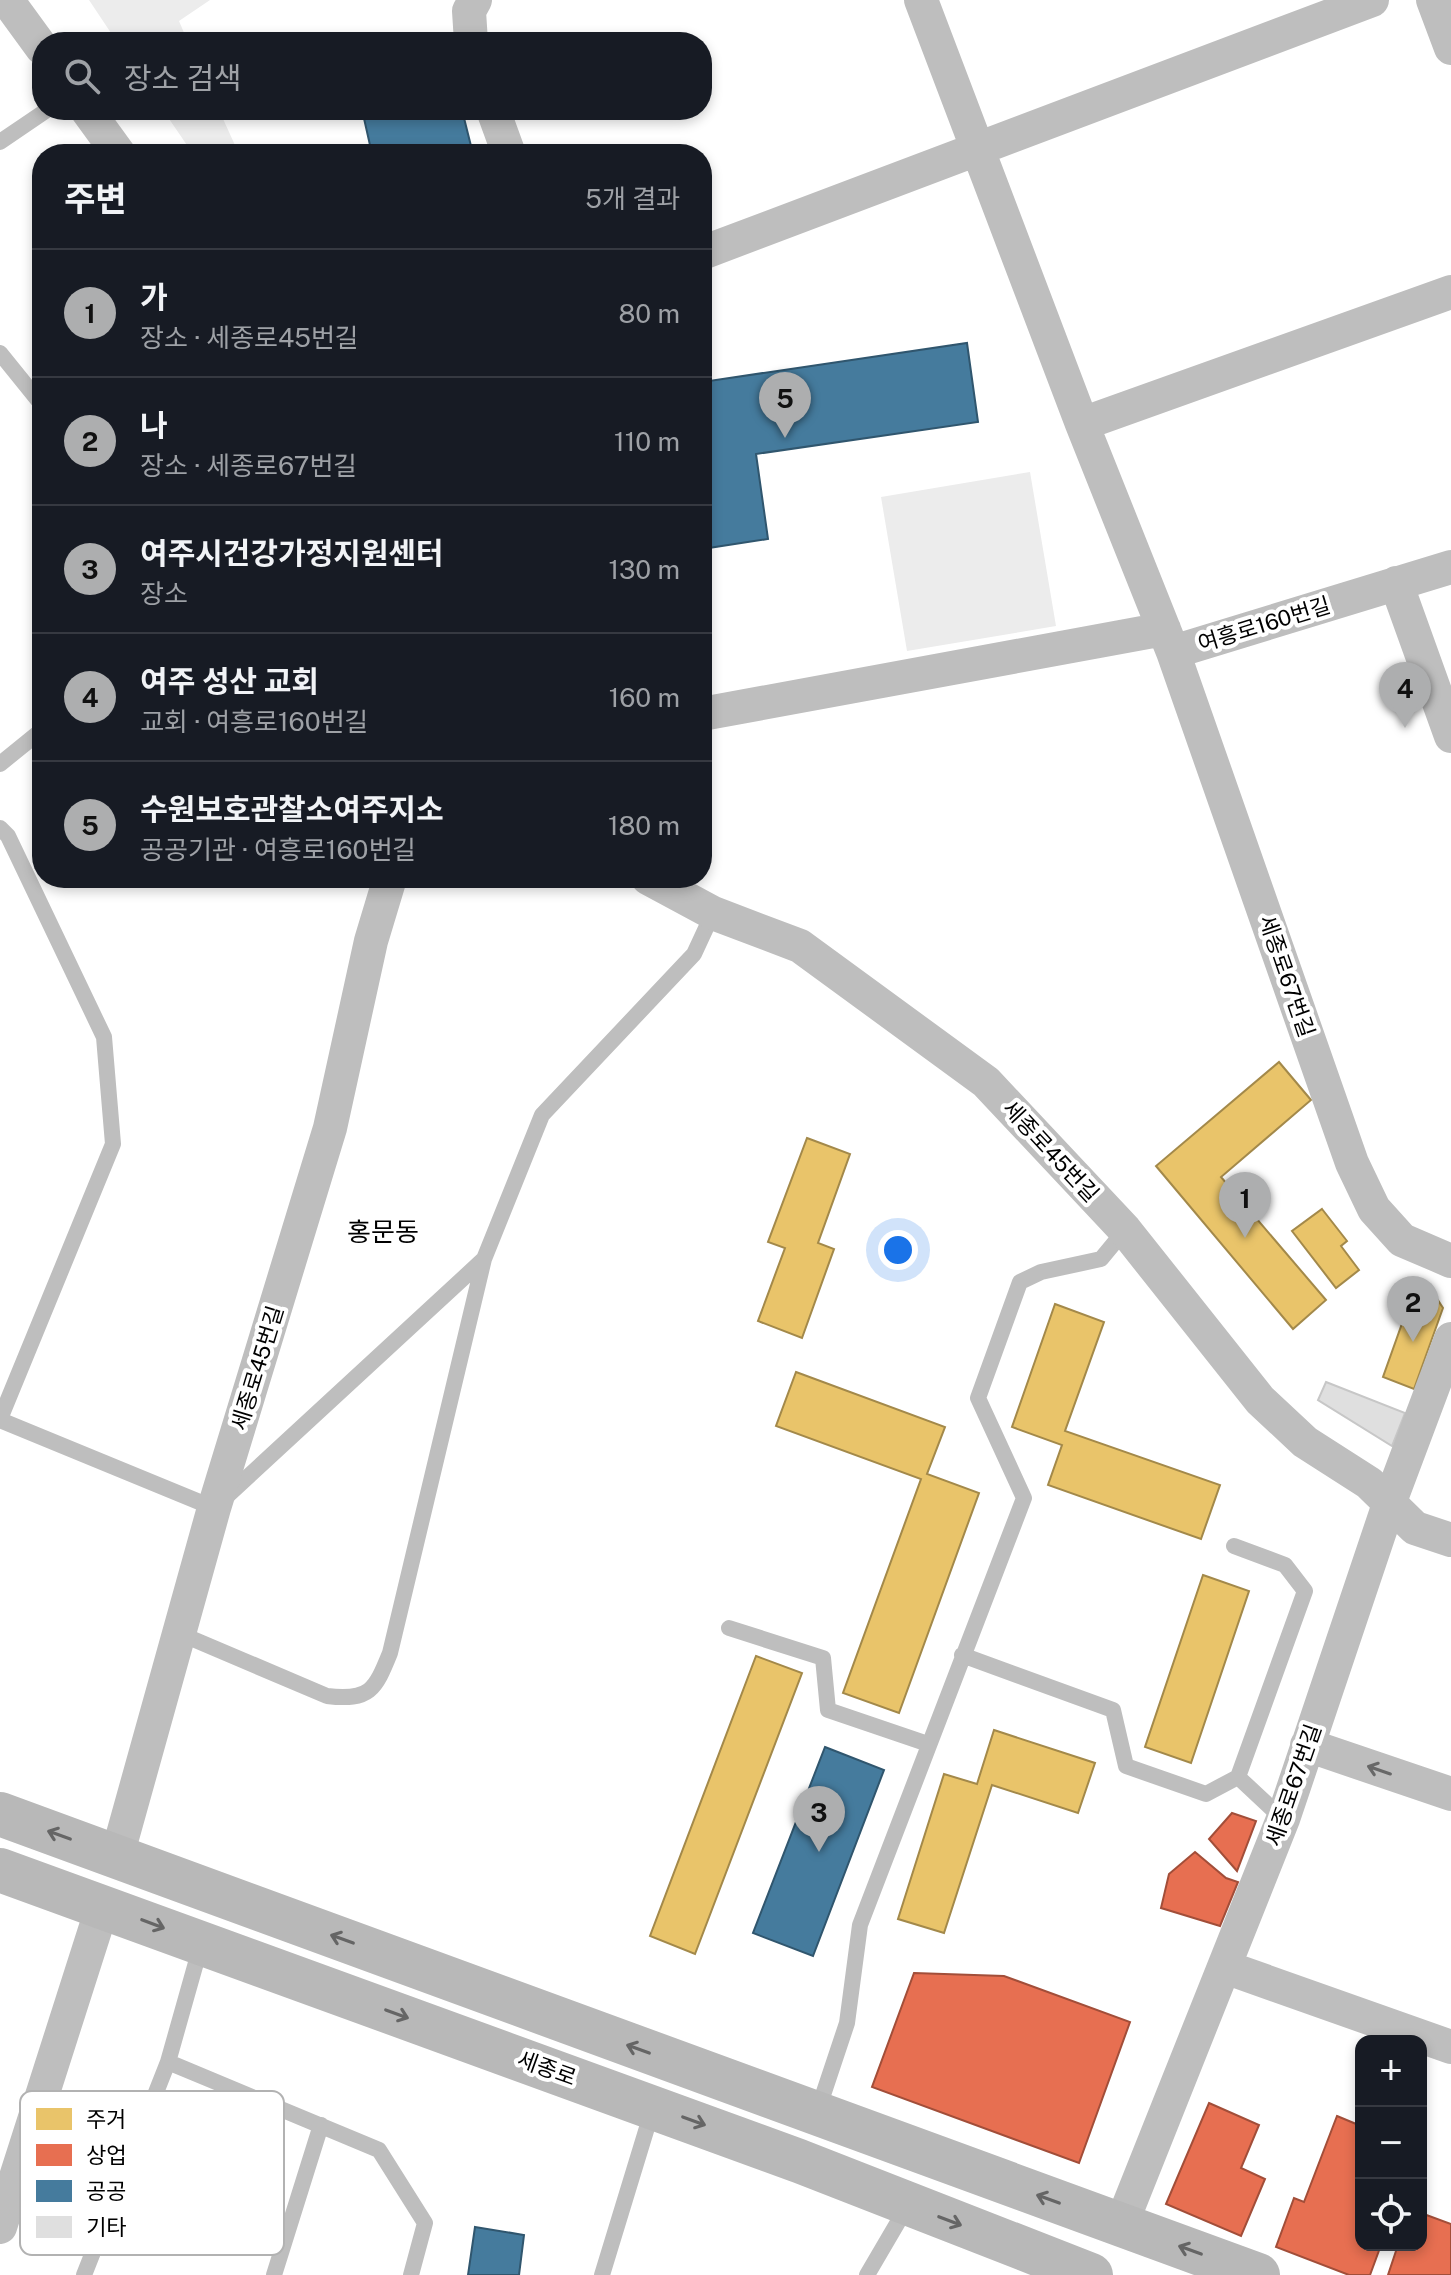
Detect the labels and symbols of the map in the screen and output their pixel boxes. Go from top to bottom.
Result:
pin: 5 [759,372,811,438]
street label: 여흥로160번길 [1195,592,1333,656]
pin: 4 [1379,662,1431,728]
street label: 세종로67번길 [1254,911,1320,1041]
street label: 세종로45번길 [998,1095,1104,1207]
pin: 1 [1219,1172,1271,1238]
district label: 홍문동 [347,1216,419,1247]
your location [878,1230,918,1270]
pin: 2 [1387,1276,1439,1342]
street label: 세종로45번길 [226,1303,288,1433]
street label: 세종로67번길 [1260,1720,1326,1850]
one-way arrow [1367,1761,1392,1776]
pin: 3 [793,1786,845,1852]
one-way arrow [46,1826,71,1841]
one-way arrow [140,1918,165,1932]
one-way arrow [330,1931,355,1945]
one-way arrow [384,2007,409,2022]
one-way arrow [626,2041,651,2055]
street label: 세종로 [514,2045,580,2091]
legend [20,2091,284,2255]
text: 주거 [86,2106,126,2132]
one-way arrow [681,2115,706,2129]
text: 상업 [86,2142,126,2168]
text: 공공 [86,2178,126,2204]
one-way arrow [1036,2191,1060,2205]
text: 기타 [86,2214,126,2240]
one-way arrow [937,2215,962,2229]
one-way arrow [1178,2242,1202,2256]

